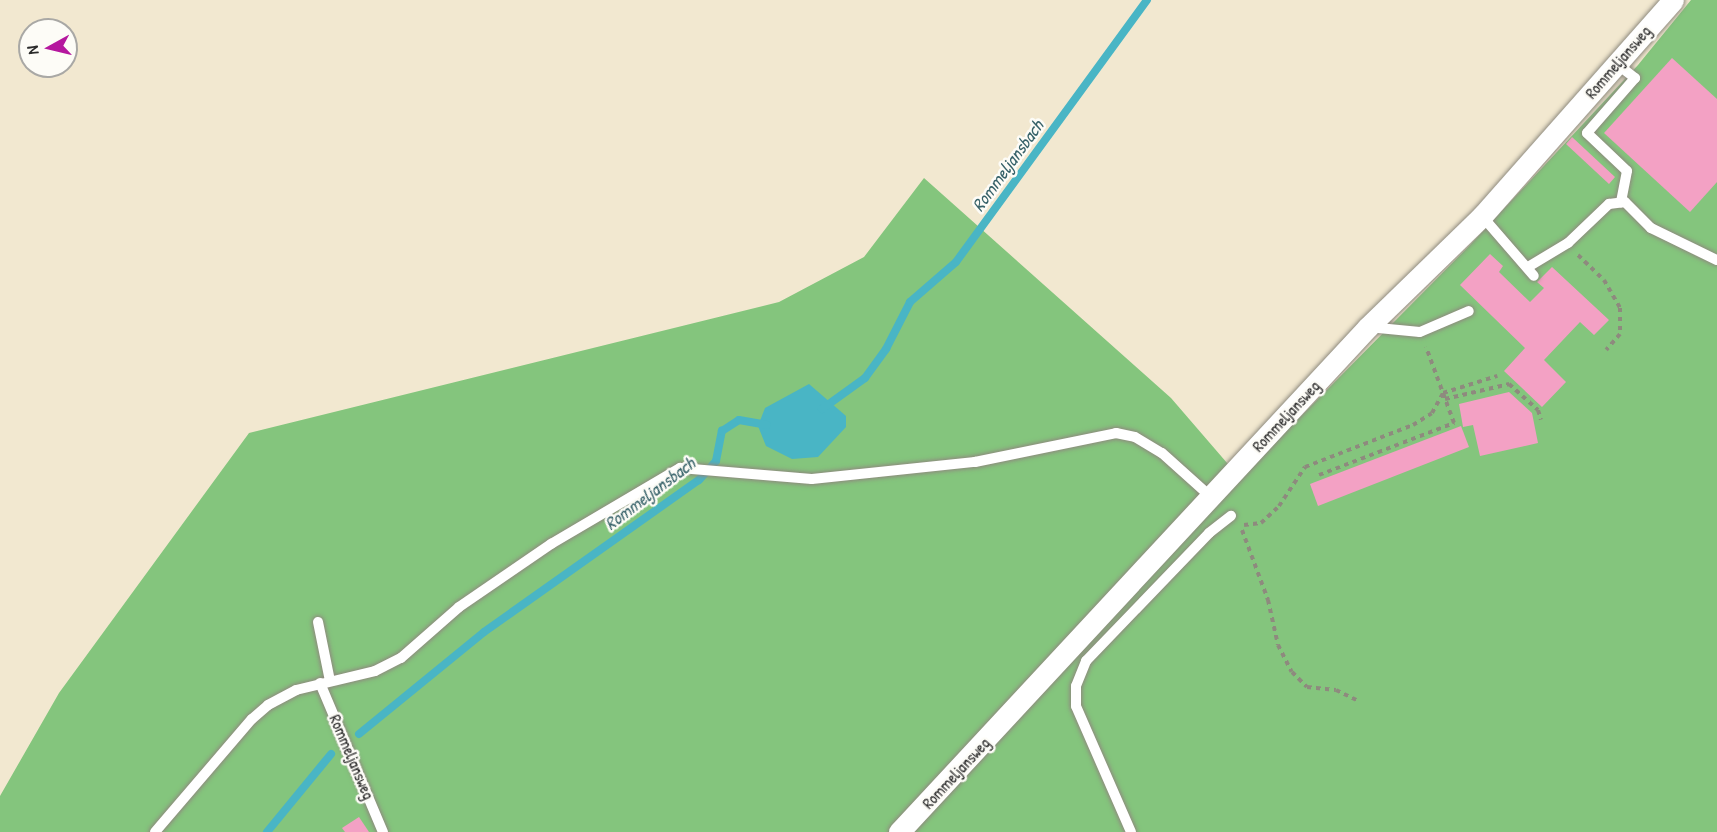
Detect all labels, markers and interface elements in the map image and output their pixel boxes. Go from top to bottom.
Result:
north arrow [18,18,78,78]
street label: Rommeljansweg [1581,22,1655,102]
text: N [21,44,44,56]
water label: Rommeljansbach [968,116,1048,216]
street label: Rommeljansweg [1248,376,1324,456]
water label: Rommeljansbach [601,453,699,535]
street label: Rommeljansweg [325,712,379,802]
street label: Rommeljansweg [918,733,994,813]

